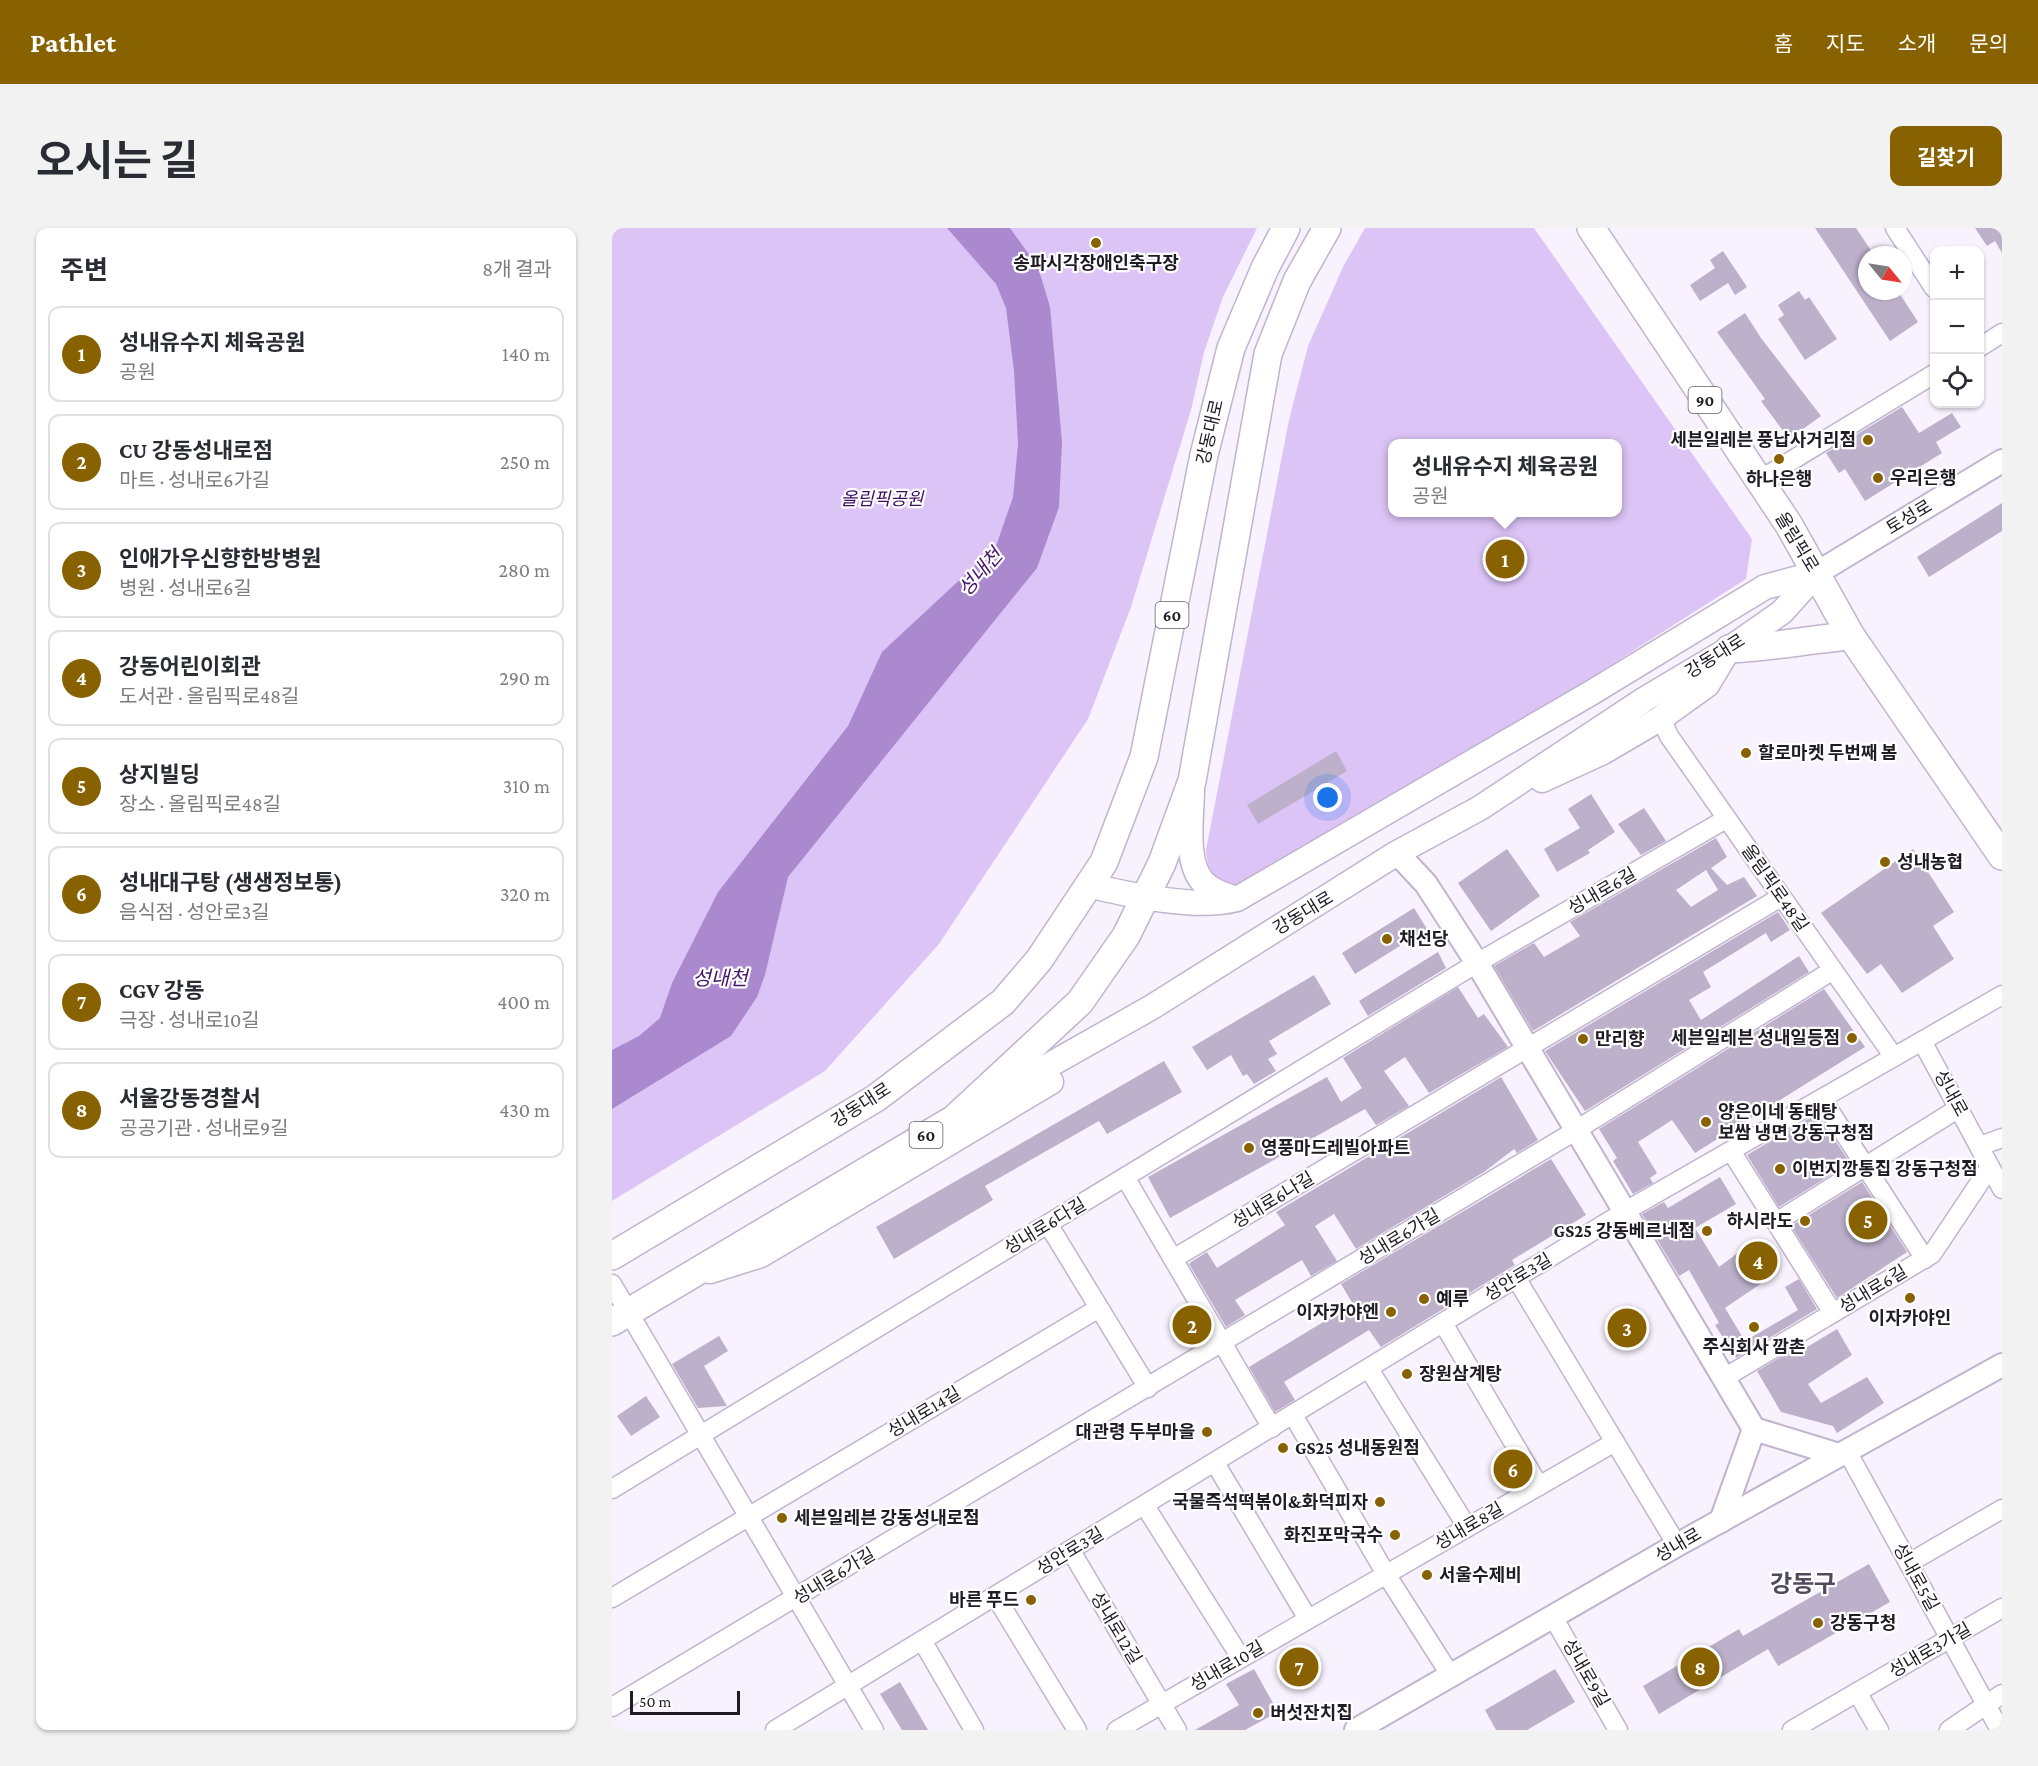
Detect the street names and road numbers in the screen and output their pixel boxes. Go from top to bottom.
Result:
road number: 90 [1688,387,1722,413]
street label: 강동대로 [1193,397,1227,467]
street label: 토성로 [1883,496,1935,538]
street label: 올림픽로 [1771,508,1823,576]
road number: 60 [1156,602,1188,628]
street label: 강동대로 [1682,630,1748,682]
street label: 올림픽로48길 [1738,841,1812,935]
street label: 성내로6길 [1564,863,1640,919]
street label: 강동대로 [1269,887,1337,939]
street label: 성내로 [1930,1066,1972,1120]
street label: 강동대로 [828,1079,894,1131]
road number: 60 [910,1122,942,1148]
street label: 성내로6나길 [1228,1168,1318,1232]
street label: 성내로6다길 [1000,1194,1090,1258]
street label: 성내로6가길 [1354,1205,1444,1269]
street label: 성안로3길 [1481,1249,1555,1305]
street label: 성내로6길 [1836,1261,1910,1317]
street label: 성내로14길 [884,1382,964,1442]
street label: 성내로8길 [1431,1498,1507,1554]
street label: 성안로3길 [1033,1523,1107,1579]
street label: 성내로 [1651,1524,1705,1566]
street label: 성내로5길 [1889,1539,1943,1615]
street label: 성내로6가길 [789,1544,879,1608]
street label: 성내로12길 [1087,1588,1145,1668]
street label: 성내로3가길 [1885,1619,1975,1681]
street label: 성내로9길 [1558,1635,1614,1711]
street label: 성내로10길 [1186,1637,1268,1695]

